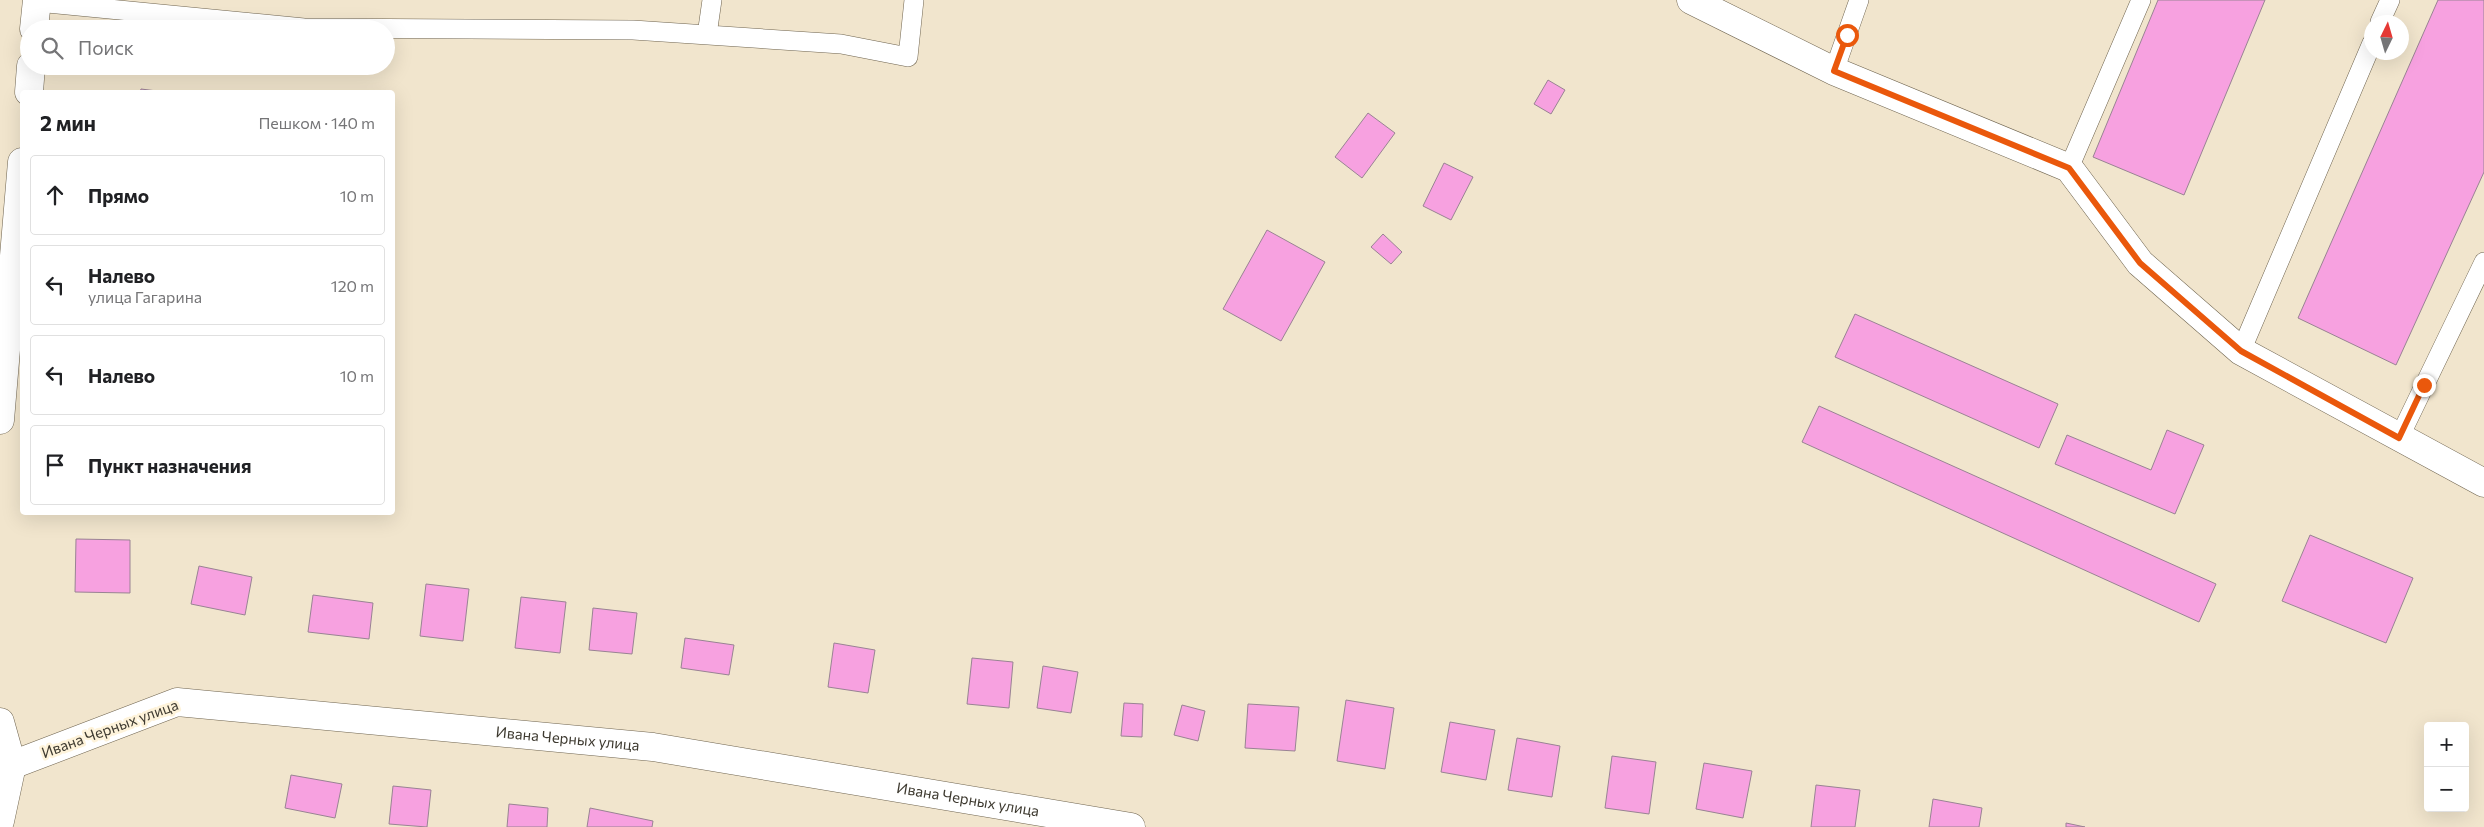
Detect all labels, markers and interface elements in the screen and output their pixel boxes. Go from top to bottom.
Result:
north arrow [2364,15,2409,60]
search box [20,20,395,75]
route start [1836,24,1859,47]
icon: search [38,34,66,62]
text: Поиск [78,36,134,59]
text: 2 мин [40,110,96,135]
text: Пешком · 140 m [258,113,375,132]
icon: ahead [41,181,69,209]
text: Прямо [88,184,149,207]
text: 10 m [340,186,374,205]
text: Налево [88,264,155,287]
icon: left [41,271,69,299]
text: 120 m [331,276,374,295]
text: улица Гагарина [88,287,202,306]
icon: left [41,361,69,389]
text: Налево [88,364,155,387]
text: 10 m [340,366,374,385]
route end [2413,374,2436,397]
icon: arrive [41,451,69,479]
text: Пункт назначения [88,454,251,477]
street label: Ивана Черных улица [39,695,181,761]
street label: Ивана Черных улица [495,722,640,754]
map controls [2424,722,2469,812]
button: + [2424,722,2469,767]
button: − [2424,767,2469,812]
street label: Ивана Черных улица [895,778,1041,820]

